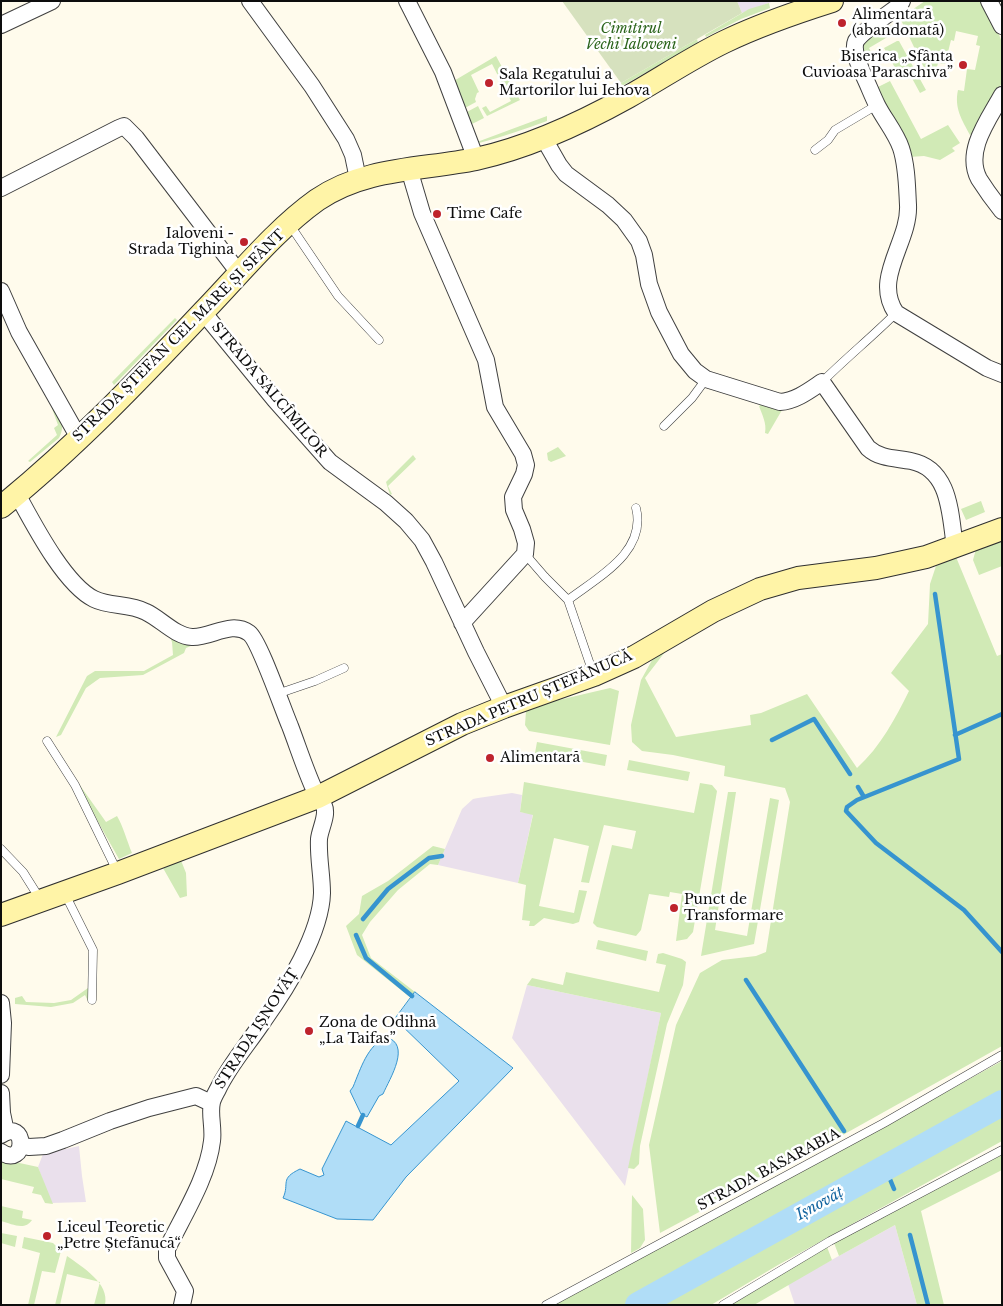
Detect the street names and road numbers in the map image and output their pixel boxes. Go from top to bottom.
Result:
street label: STRADA ȘTEFAN CEL MARE ȘI SFÂNT [69,226,289,446]
street label: STRADA SALCÎMILOR [208,319,330,461]
street label: STRADA PETRU ȘTEFĂNUCĂ [423,648,635,750]
street label: STRADA IȘNOVĂȚ [212,966,302,1092]
street label: STRADA BASARABIA [695,1125,843,1215]

